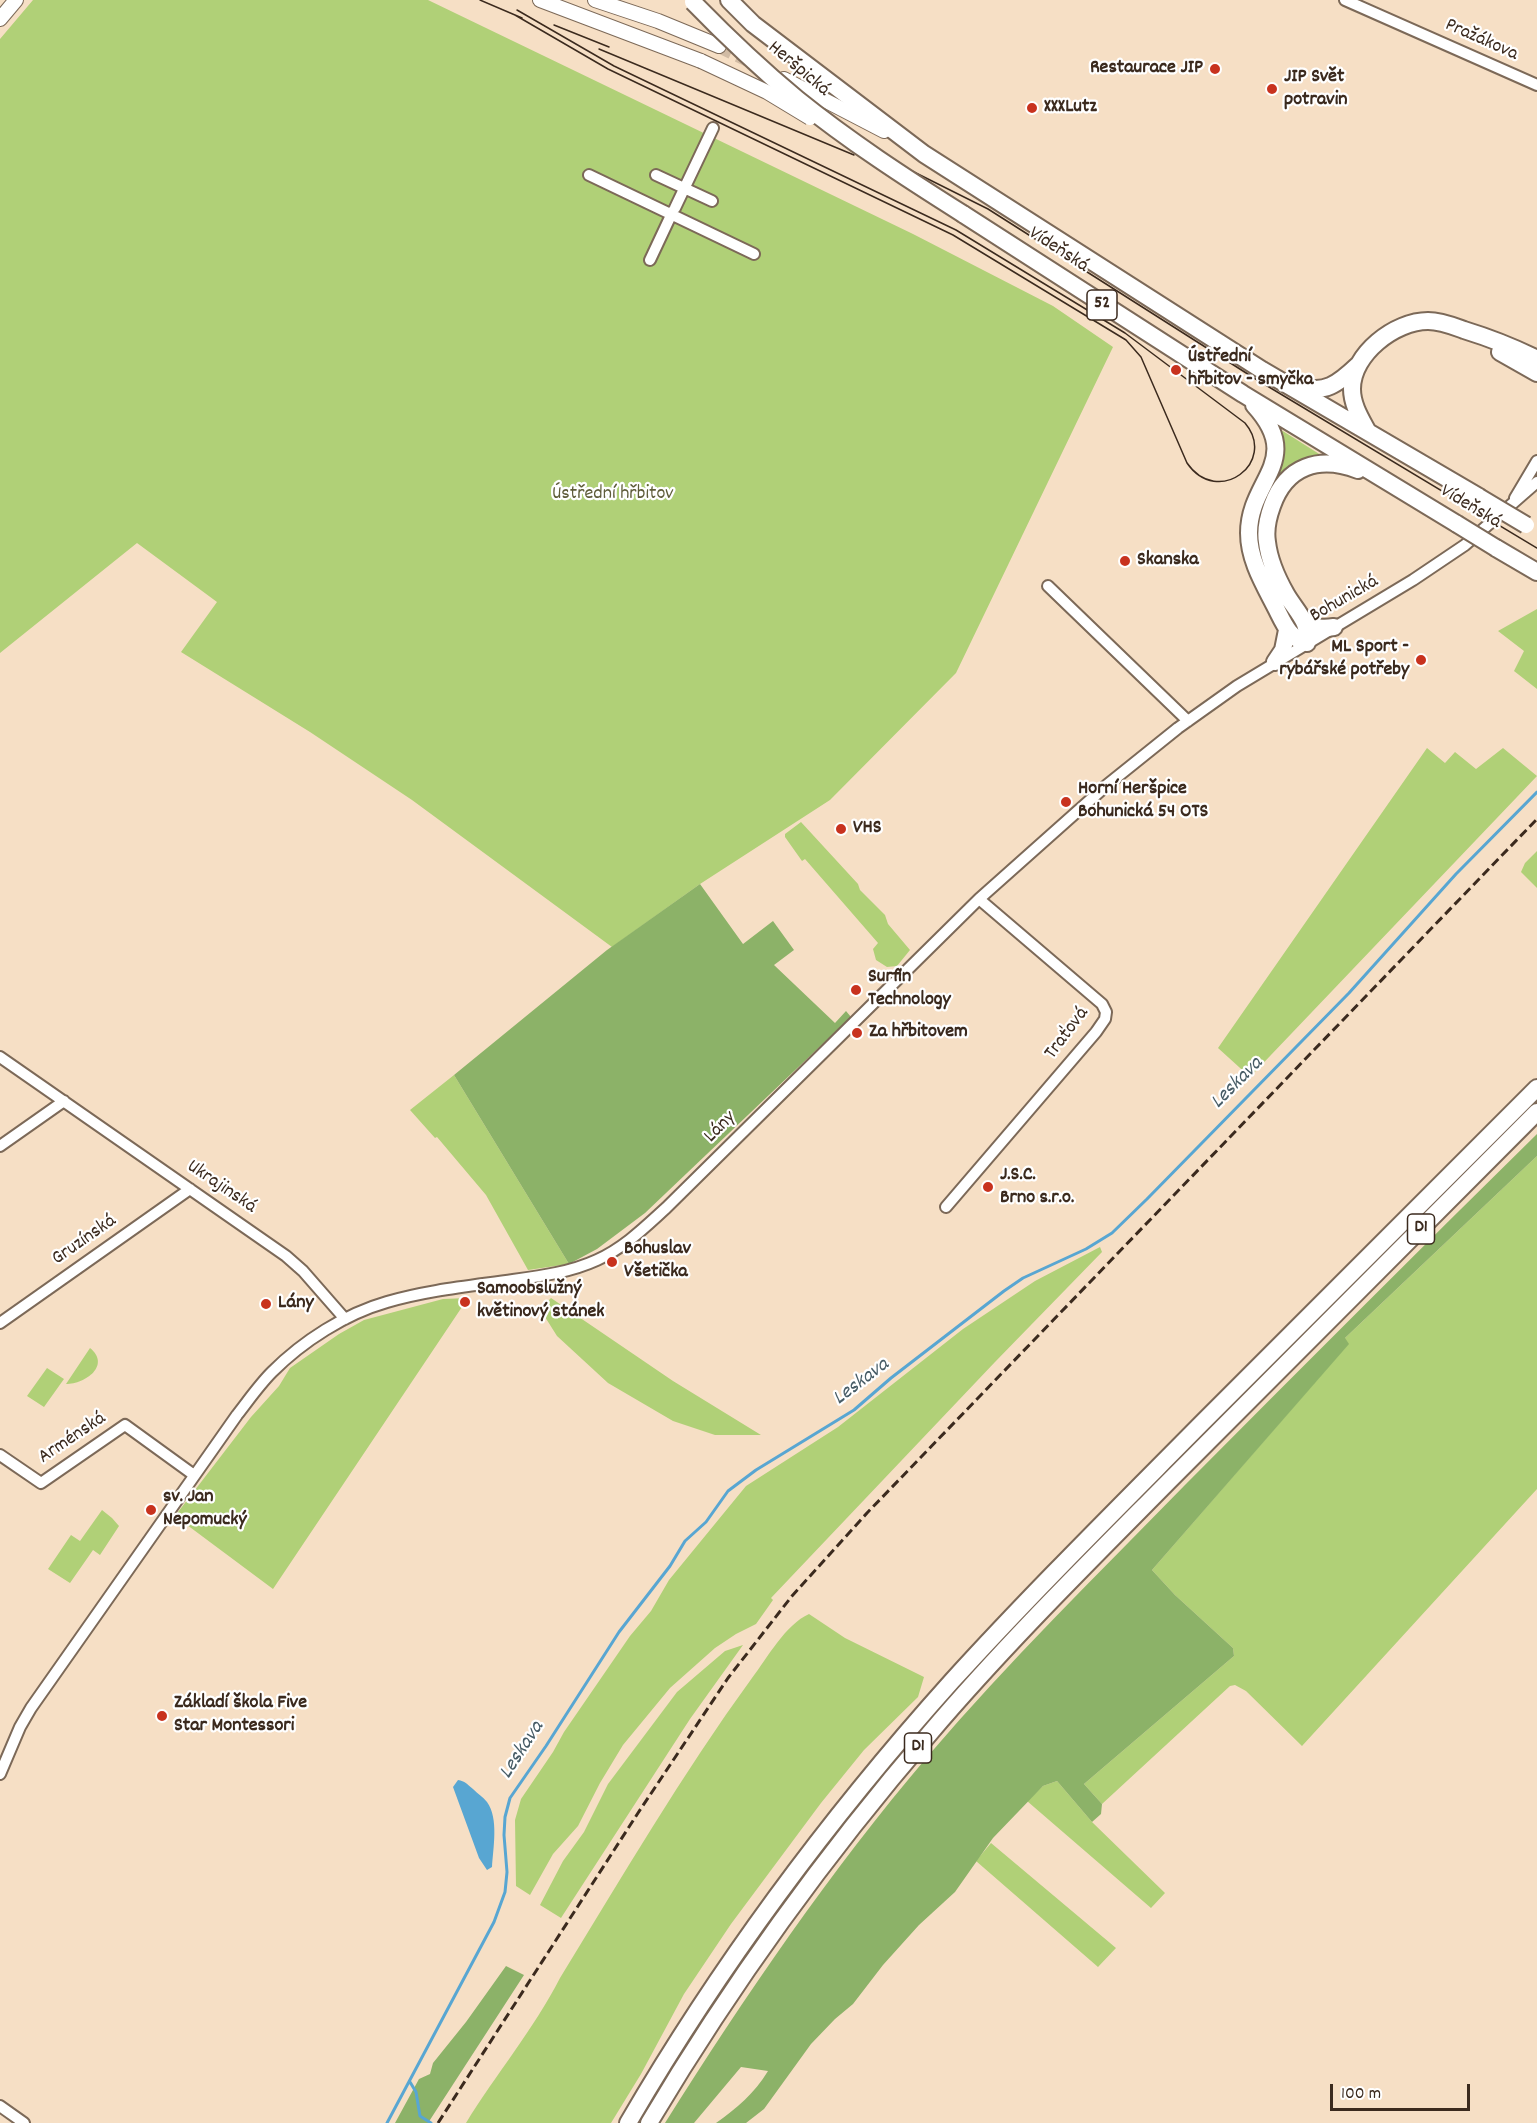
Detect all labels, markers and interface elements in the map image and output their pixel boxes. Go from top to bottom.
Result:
street label: Pražákova [1441,14,1521,68]
street label: Heršpická [762,37,834,103]
place label: Restaurace JIP [1090,57,1203,81]
marker: Restaurace JIP [1208,62,1222,76]
place label: JIP Svět potravin [1284,66,1348,113]
marker: JIP Svět potravin [1265,82,1279,96]
place label: XXXLutz [1044,96,1097,120]
marker: XXXLutz [1025,101,1039,115]
street label: Vídeňská [1023,223,1093,279]
road number: 52 [1087,290,1117,320]
place label: Ústřední hřbitov - smyčka [1188,346,1313,393]
marker: Ústřední hřbitov - smyčka [1169,363,1183,377]
street label: Vídeňská [1435,480,1505,536]
park label: Ústřední hřbitov [552,483,674,507]
place label: Skanska [1137,549,1199,573]
marker: Skanska [1118,554,1132,568]
street label: Bohunická [1306,571,1384,629]
place label: ML Sport - rybářské potřeby [1279,636,1409,683]
marker: ML Sport - rybářské potřeby [1414,653,1428,667]
place label: Horní Heršpice Bohunická 54 OTS [1078,778,1208,825]
marker: Horní Heršpice Bohunická 54 OTS [1059,795,1073,809]
place label: VHS [853,817,882,841]
marker: VHS [834,822,848,836]
place label: Surfin Technology [868,966,951,1013]
marker: Surfin Technology [849,983,863,997]
street label: Traťová [1040,1003,1096,1065]
place label: Za hřbitovem [869,1021,968,1045]
marker: Za hřbitovem [850,1026,864,1040]
water label: Leskava [1207,1053,1269,1115]
street label: Lány [700,1107,742,1149]
street label: Ukrajinská [181,1156,261,1220]
place label: J.S.C. Brno s.r.o. [1000,1164,1074,1211]
marker: J.S.C. Brno s.r.o. [981,1180,995,1194]
street label: Gruzínská [48,1210,122,1272]
road number: D1 [1408,1214,1434,1244]
place label: Bohuslav Všetička [624,1238,691,1285]
marker: Bohuslav Všetička [605,1255,619,1269]
place label: Samoobslužný květinový stánek [477,1278,604,1325]
place label: Lány [278,1292,313,1316]
marker: Samoobslužný květinový stánek [458,1295,472,1309]
marker: Lány [259,1297,273,1311]
water label: Leskava [829,1354,895,1412]
street label: Arménská [35,1408,111,1470]
place label: sv. Jan Nepomucký [163,1486,246,1533]
marker: sv. Jan Nepomucký [144,1503,158,1517]
place label: Základí škola Five Star Montessori [174,1692,307,1739]
marker: Základí škola Five Star Montessori [155,1709,169,1723]
water label: Leskava [495,1717,551,1785]
road number: D1 [904,1733,932,1763]
scale bar [1333,2072,1472,2110]
text: 100 m [1341,2082,1381,2107]

